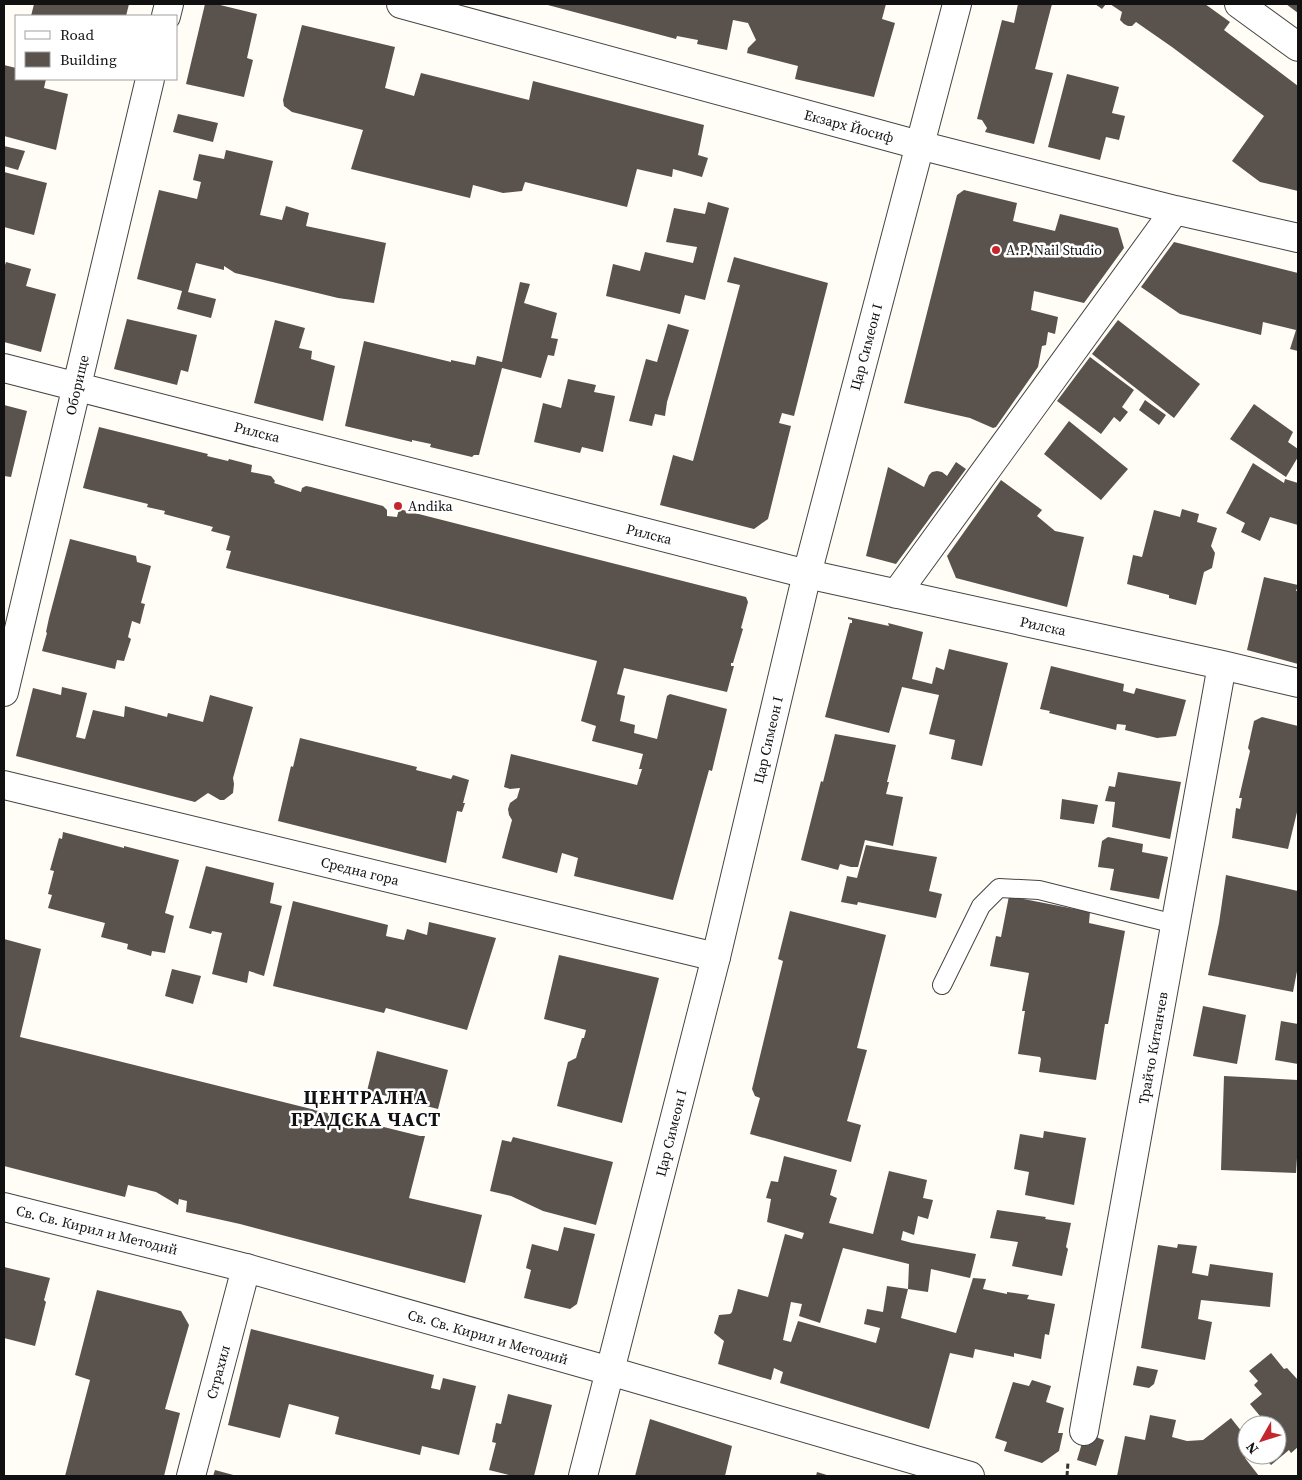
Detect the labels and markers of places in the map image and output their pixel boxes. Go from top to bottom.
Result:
place label: A.P. Nail Studio [1006,240,1102,260]
marker: A.P. Nail Studio [990,244,1002,256]
place label: Andika [408,496,454,516]
marker: Andika [392,500,404,512]

